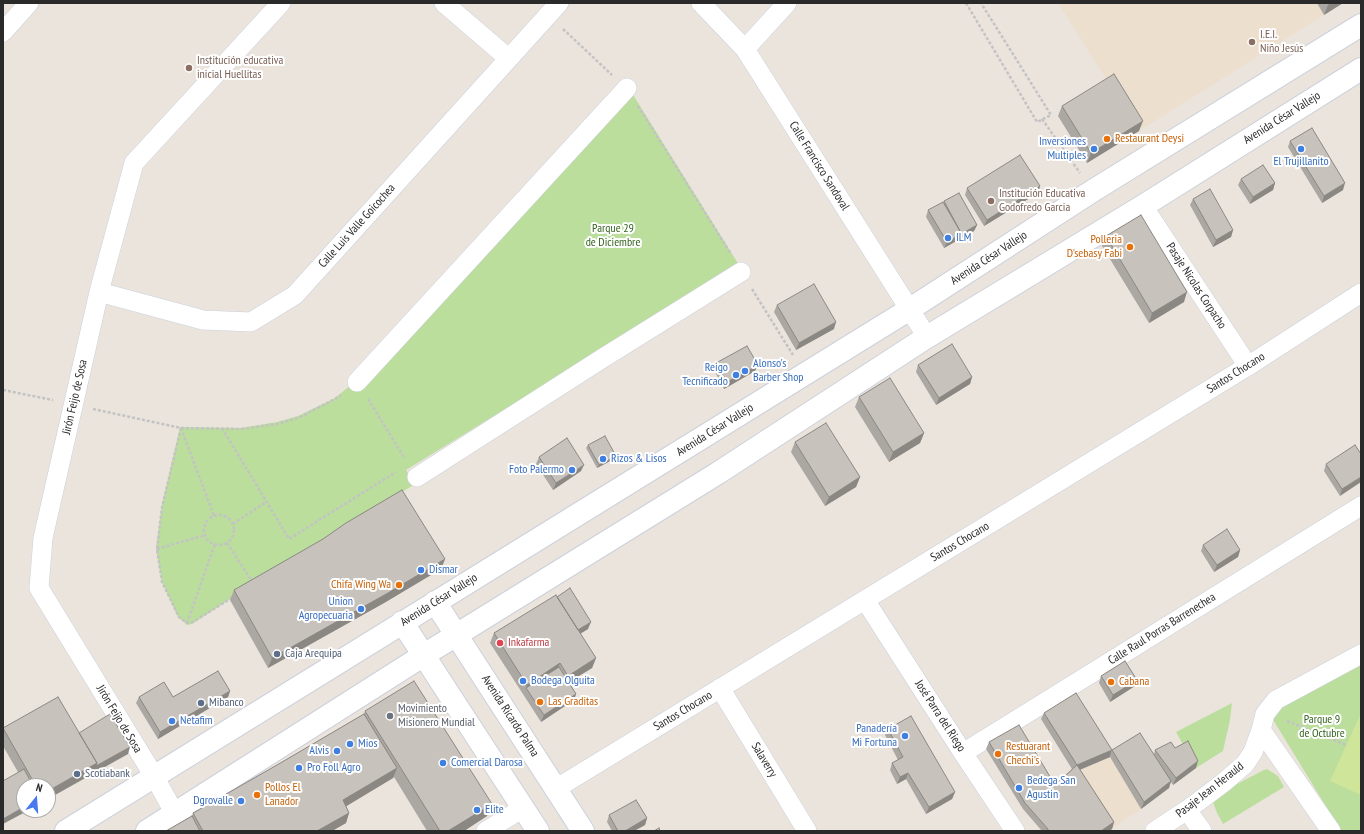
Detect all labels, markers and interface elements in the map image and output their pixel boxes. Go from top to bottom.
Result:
place label: I.E.I. Niño Jesús [1260,28,1303,56]
marker: I.E.I. Niño Jesús [1247,37,1257,47]
place label: Institución educativa inicial Huellitas [197,54,283,82]
marker: Institución educativa inicial Huellitas [184,63,194,73]
street label: Avenida César Vallejo [1241,88,1323,148]
street label: Calle Francisco Sandoval [786,119,852,213]
place label: Restaurant Deysi [1115,132,1184,146]
marker: Restaurant Deysi [1102,134,1112,144]
place label: Inversiones Multiples [1039,135,1086,163]
marker: Inversiones Multiples [1089,144,1099,154]
marker: El Trujillanito [1296,144,1306,154]
place label: El Trujillanito [1273,155,1329,169]
street label: Calle Luis Valle Goicochea [316,181,398,271]
place label: Institución Educativa Godofredo Garcia [999,187,1085,215]
marker: Institución Educativa Godofredo Garcia [986,196,996,206]
park label: Parque 29 de Diciembre [586,222,640,250]
street label: Avenida César Vallejo [948,228,1030,288]
place label: ILM [956,231,971,245]
marker: ILM [943,233,953,243]
place label: Polleria D'sebasy Fabi [1067,233,1122,261]
street label: Pasaje Nicolas Corpacho [1163,240,1229,332]
marker: Polleria D'sebasy Fabi [1125,242,1135,252]
street label: Santos Chocano [1204,349,1268,397]
place label: Alonso's Barber Shop [753,357,804,385]
street label: Jirón Feijo de Sosa [59,358,91,436]
place label: Reigo Tecnificado [682,361,728,389]
marker: Alonso's Barber Shop [740,366,750,376]
marker: Reigo Tecnificado [731,370,741,380]
street label: Avenida César Vallejo [674,400,756,460]
place label: Rizos & Lisos [611,452,667,466]
marker: Rizos & Lisos [598,454,608,464]
place label: Foto Palermo [509,463,564,477]
marker: Foto Palermo [567,465,577,475]
street label: Santos Chocano [928,519,992,565]
place label: Dismar [429,563,458,577]
marker: Dismar [416,565,426,575]
street label: Avenida César Vallejo [398,570,480,630]
place label: Chifa Wing Wa [331,578,391,592]
marker: Chifa Wing Wa [394,580,404,590]
street label: Calle Raul Porras Barrenechea [1106,590,1218,668]
place label: Union Agropecuaria [299,595,353,623]
marker: Union Agropecuaria [356,604,366,614]
place label: Inkafarma [508,636,549,650]
marker: Inkafarma [495,638,505,648]
place label: Caja Arequipa [285,647,342,661]
marker: Caja Arequipa [272,649,282,659]
street label: Avenida Ricardo Palma [478,673,542,759]
place label: Bodega Olguita [531,674,595,688]
place label: Cabana [1119,675,1149,689]
marker: Bodega Olguita [518,676,528,686]
street label: José Parra del Riego [911,677,969,755]
marker: Cabana [1106,677,1116,687]
street label: Jirón Feijo de Sosa [93,683,145,755]
street label: Santos Chocano [651,688,715,734]
place label: Las Graditas [548,695,598,709]
place label: Mibanco [209,696,244,710]
marker: Las Graditas [535,697,545,707]
marker: Mibanco [196,698,206,708]
place label: Movimiento Misionero Mundial [398,702,475,730]
marker: Movimiento Misionero Mundial [385,711,395,721]
park label: Parque 9 de Octubre [1299,713,1345,741]
place label: Netafim [180,714,213,728]
marker: Netafim [167,716,177,726]
place label: Panadería Mi Fortuna [852,722,897,750]
marker: Panadería Mi Fortuna [900,731,910,741]
place label: Mios [358,737,377,751]
marker: Mios [345,739,355,749]
street label: Salaverry [748,740,780,780]
place label: Restuarant Chechi's [1006,740,1050,768]
place label: Alvis [309,744,329,758]
marker: Alvis [332,746,342,756]
marker: Restuarant Chechi's [993,749,1003,759]
place label: Comercial Darosa [451,756,523,770]
marker: Comercial Darosa [438,758,448,768]
street label: Pasaje Jean Herauld [1173,759,1247,821]
place label: Pro Foll Agro [307,761,361,775]
marker: Pro Foll Agro [294,763,304,773]
place label: Scotiabank [85,767,130,781]
marker: Scotiabank [72,769,82,779]
place label: Bedega San Agustin [1027,774,1075,802]
north arrow [16,778,56,818]
text: N [34,780,44,795]
place label: Pollos El Lanador [265,781,301,809]
marker: Bedega San Agustin [1014,783,1024,793]
marker: Pollos El Lanador [252,790,262,800]
place label: Dgrovalle [193,794,233,808]
marker: Dgrovalle [236,796,246,806]
place label: Elite [485,803,504,817]
marker: Elite [472,805,482,815]

